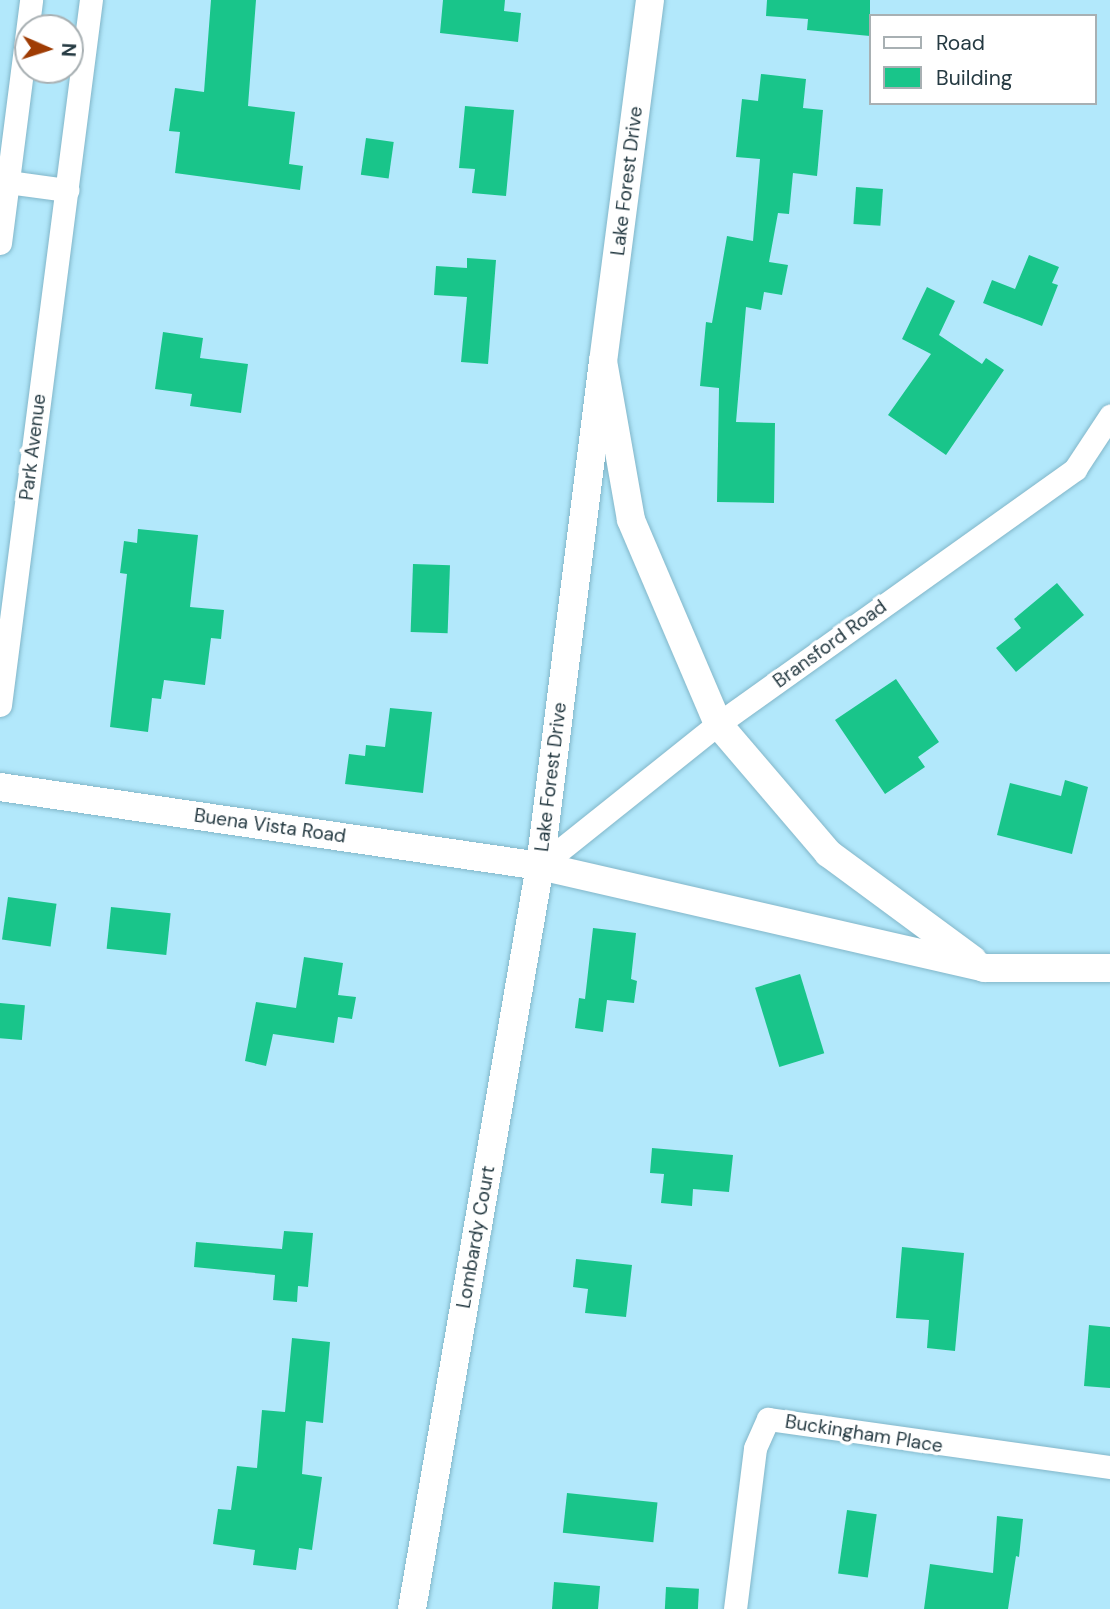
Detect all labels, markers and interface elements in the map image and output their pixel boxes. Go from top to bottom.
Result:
north arrow [14,14,84,84]
legend [869,14,1096,105]
text: Road [936,29,985,57]
text: N [56,42,81,58]
text: Building [936,64,1012,92]
street label: Lake Forest Drive [607,105,647,257]
street label: Park Avenue [15,392,51,502]
street label: Bransford Road [769,595,891,693]
street label: Lake Forest Drive [531,701,571,853]
street label: Buena Vista Road [193,804,347,848]
street label: Lombardy Court [452,1164,500,1310]
street label: Buckingham Place [784,1410,944,1458]

